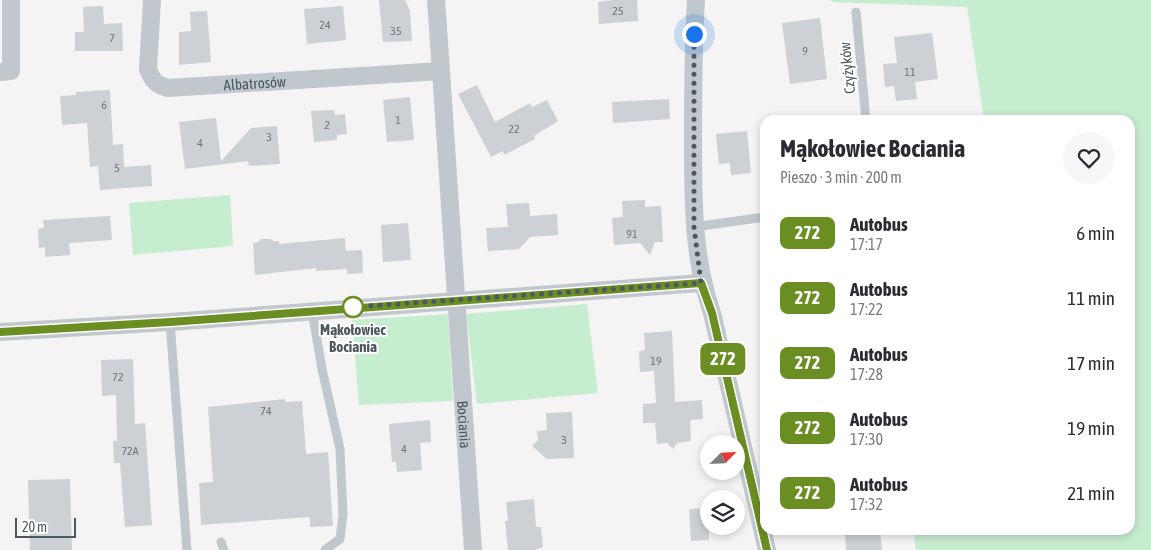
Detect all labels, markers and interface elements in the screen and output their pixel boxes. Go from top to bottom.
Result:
house number: 25 [612,4,624,18]
house number: 24 [319,18,331,32]
your location [682,22,707,47]
house number: 35 [390,24,402,38]
house number: 7 [109,31,115,45]
street label: Czyżyków [836,41,858,95]
house number: 9 [802,44,808,58]
house number: 11 [904,65,916,79]
street label: Albatrosów [223,72,286,93]
house number: 6 [101,98,107,112]
house number: 1 [395,113,401,127]
house number: 2 [324,118,330,132]
house number: 22 [508,122,520,136]
house number: 3 [266,130,272,144]
button: heart [1063,132,1115,184]
text: Mąkołowiec Bociania [780,135,965,162]
house number: 4 [197,136,203,150]
house number: 5 [114,161,120,175]
text: Pieszo · 3 min · 200 m [780,168,902,186]
text: Autobus [850,213,908,235]
text: 272 [795,222,820,243]
text: 6 min [1076,222,1115,244]
house number: 91 [626,227,638,241]
text: 17:17 [850,235,883,253]
text: Autobus [850,278,908,300]
text: 272 [795,287,820,308]
text: 11 min [1067,287,1115,309]
marker: Mąkołowiec Bociania [342,296,364,318]
text: 17:22 [850,300,883,318]
place label: Mąkołowiec Bociania [320,321,386,355]
line badge: 272 [694,343,752,375]
text: Autobus [850,343,908,365]
text: 272 [710,348,736,369]
text: 272 [795,352,820,373]
text: 17 min [1067,352,1115,374]
house number: 19 [650,354,662,368]
text: 17:28 [850,365,883,383]
house number: 72 [112,370,124,384]
street label: Bociania [455,400,475,449]
house number: 74 [260,404,272,418]
text: Autobus [850,408,908,430]
text: 272 [795,417,820,438]
text: 19 min [1067,417,1115,439]
text: 17:30 [850,430,883,448]
house number: 3 [561,433,567,447]
north arrow [700,435,745,480]
map controls [700,435,745,535]
house number: 4 [401,442,407,456]
house number: 72A [121,444,139,458]
text: Autobus [850,473,908,495]
text: 272 [795,482,820,503]
text: 21 min [1067,482,1115,504]
button: layers [700,490,745,535]
text: 17:32 [850,495,883,513]
scale bar [15,515,76,538]
text: 20 m [22,519,47,535]

